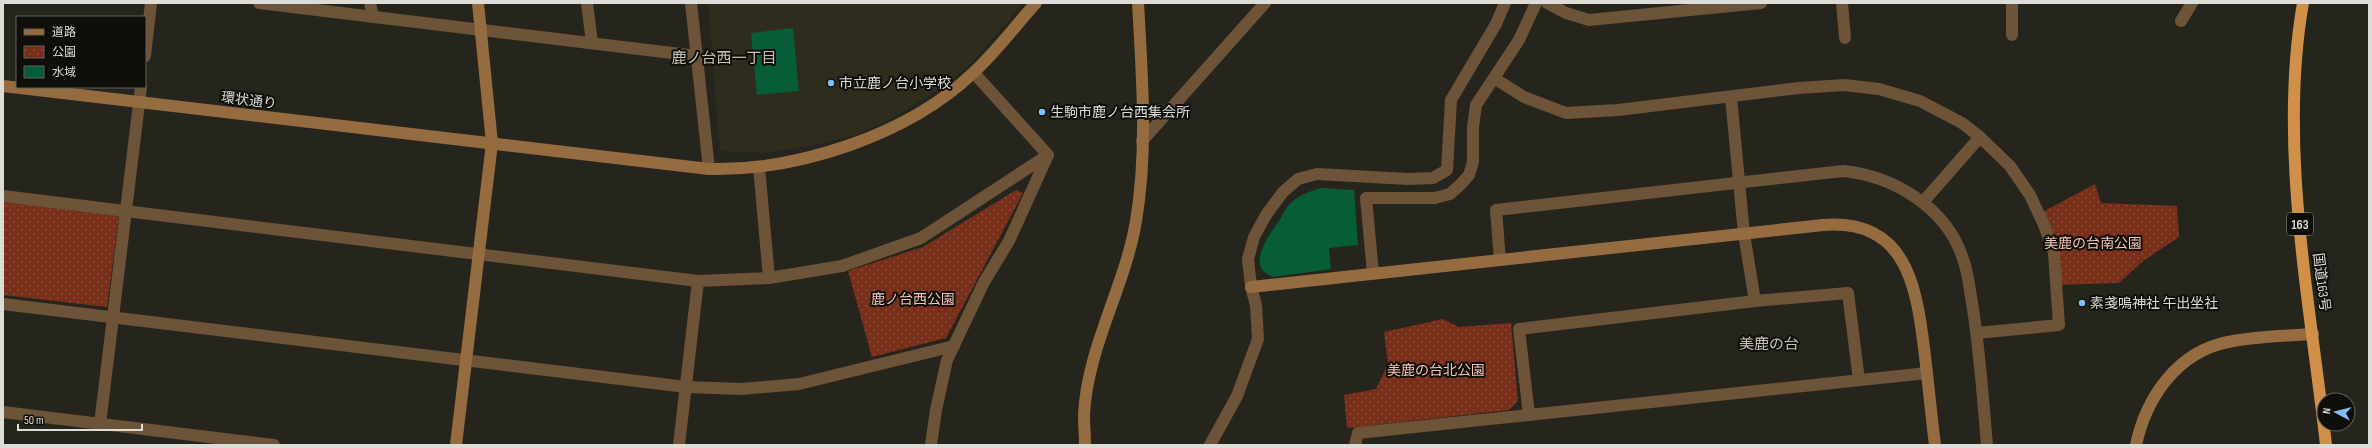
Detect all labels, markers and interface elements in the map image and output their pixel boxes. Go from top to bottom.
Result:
legend [16,16,146,88]
text: 道路 [52,25,76,40]
text: 公園 [52,45,76,60]
district label: 鹿ノ台西一丁目 [671,49,777,68]
text: 水域 [52,65,76,80]
place label: 市立鹿ノ台小学校 [839,75,951,92]
marker: 市立鹿ノ台小学校 [826,78,836,88]
street label: 環状通り [220,89,278,112]
place label: 生駒市鹿ノ台西集会所 [1050,104,1190,121]
marker: 生駒市鹿ノ台西集会所 [1037,107,1047,117]
road number: 163 [2287,213,2313,235]
park label: 美鹿の台南公園 [2044,235,2142,252]
street label: 国道163号 [2309,252,2334,312]
park label: 鹿ノ台西公園 [871,291,955,308]
place label: 素戔嗚神社 午出坐社 [2090,295,2218,312]
marker: 素戔嗚神社 午出坐社 [2077,298,2087,308]
district label: 美鹿の台 [1739,335,1799,354]
park label: 美鹿の台北公園 [1387,362,1485,379]
north arrow [2316,392,2356,432]
scale bar [18,406,142,432]
text: N [2320,407,2333,415]
text: 50 m [24,413,44,428]

